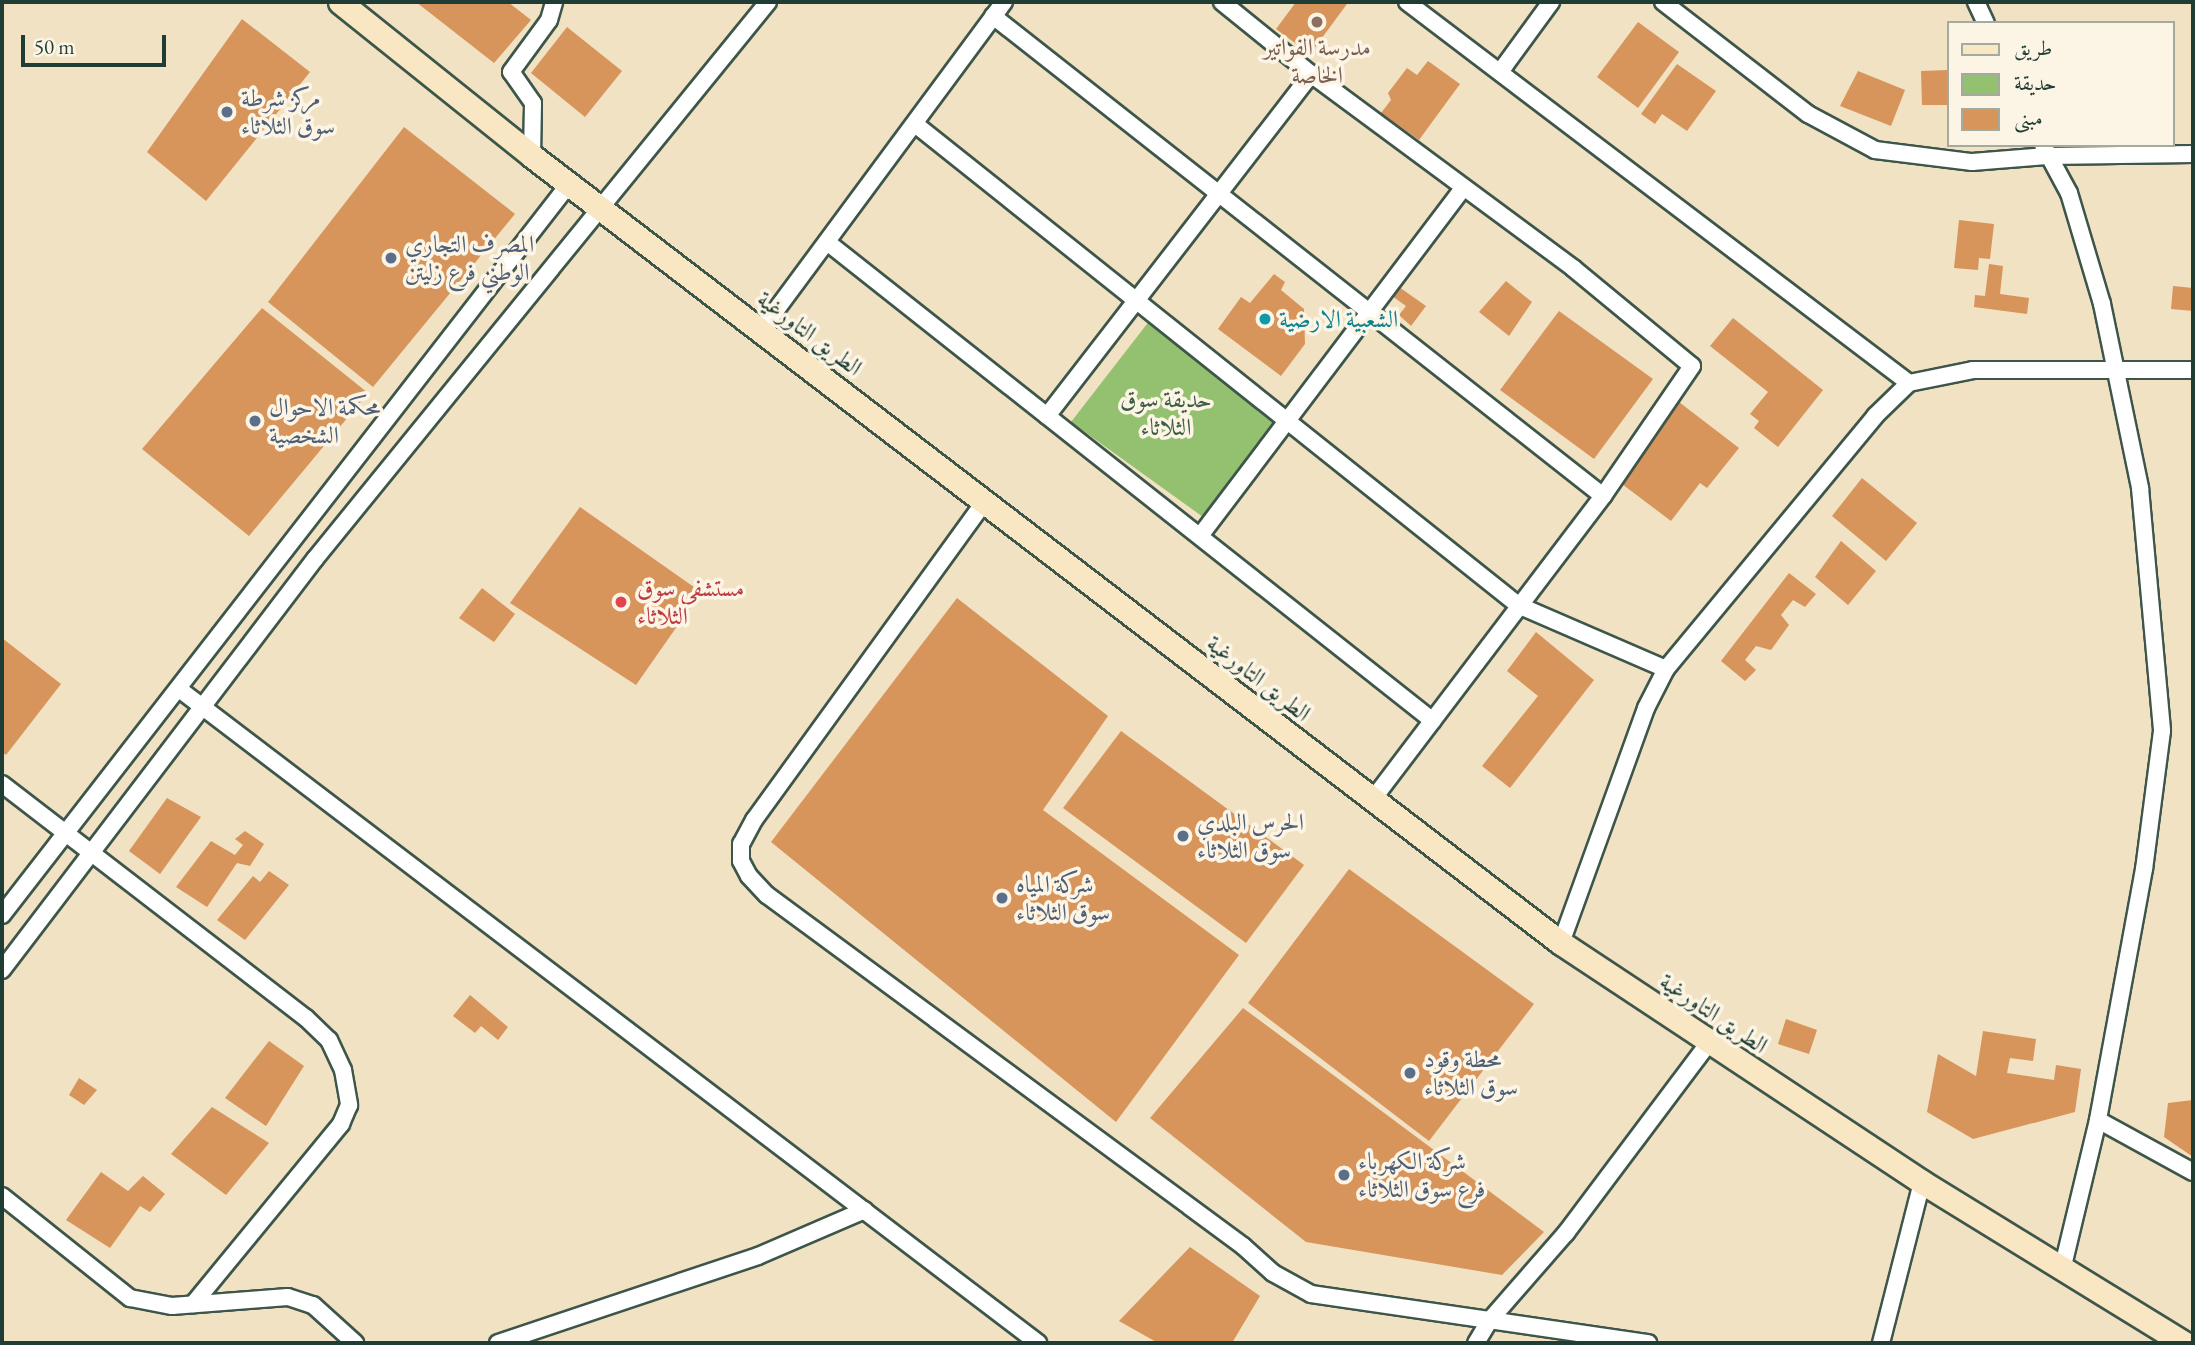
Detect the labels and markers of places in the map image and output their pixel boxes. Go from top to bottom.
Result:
marker: مدرسة الفواتير الخاصة [1309,14,1325,30]
place label: مدرسة الفواتير الخاصة [1263,33,1371,89]
place label: مركز شرطة سوق الثلاثاء [241,84,335,140]
marker: مركز شرطة سوق الثلاثاء [219,104,235,120]
place label: المصرف التجاري الوطني فرع زليتن [405,230,534,286]
marker: المصرف التجاري الوطني فرع زليتن [383,250,399,266]
place label: الشعبية الارضية [1279,305,1398,333]
marker: الشعبية الارضية [1257,311,1273,327]
place label: محكمة الاحوال الشخصية [269,393,380,449]
marker: محكمة الاحوال الشخصية [247,413,263,429]
place label: مستشفى سوق الثلاثاء [637,574,744,630]
marker: مستشفى سوق الثلاثاء [611,592,631,612]
place label: الحرس البلدي سوق الثلاثاء [1197,808,1304,864]
marker: الحرس البلدي سوق الثلاثاء [1175,828,1191,844]
place label: شركة المياه سوق الثلاثاء [1016,870,1110,926]
marker: شركة المياه سوق الثلاثاء [994,890,1010,906]
place label: محطة وقود سوق الثلاثاء [1424,1045,1518,1101]
marker: محطة وقود سوق الثلاثاء [1402,1065,1418,1081]
place label: شركة الكهرباء فرع سوق الثلاثاء [1358,1147,1485,1203]
marker: شركة الكهرباء فرع سوق الثلاثاء [1336,1167,1352,1183]

